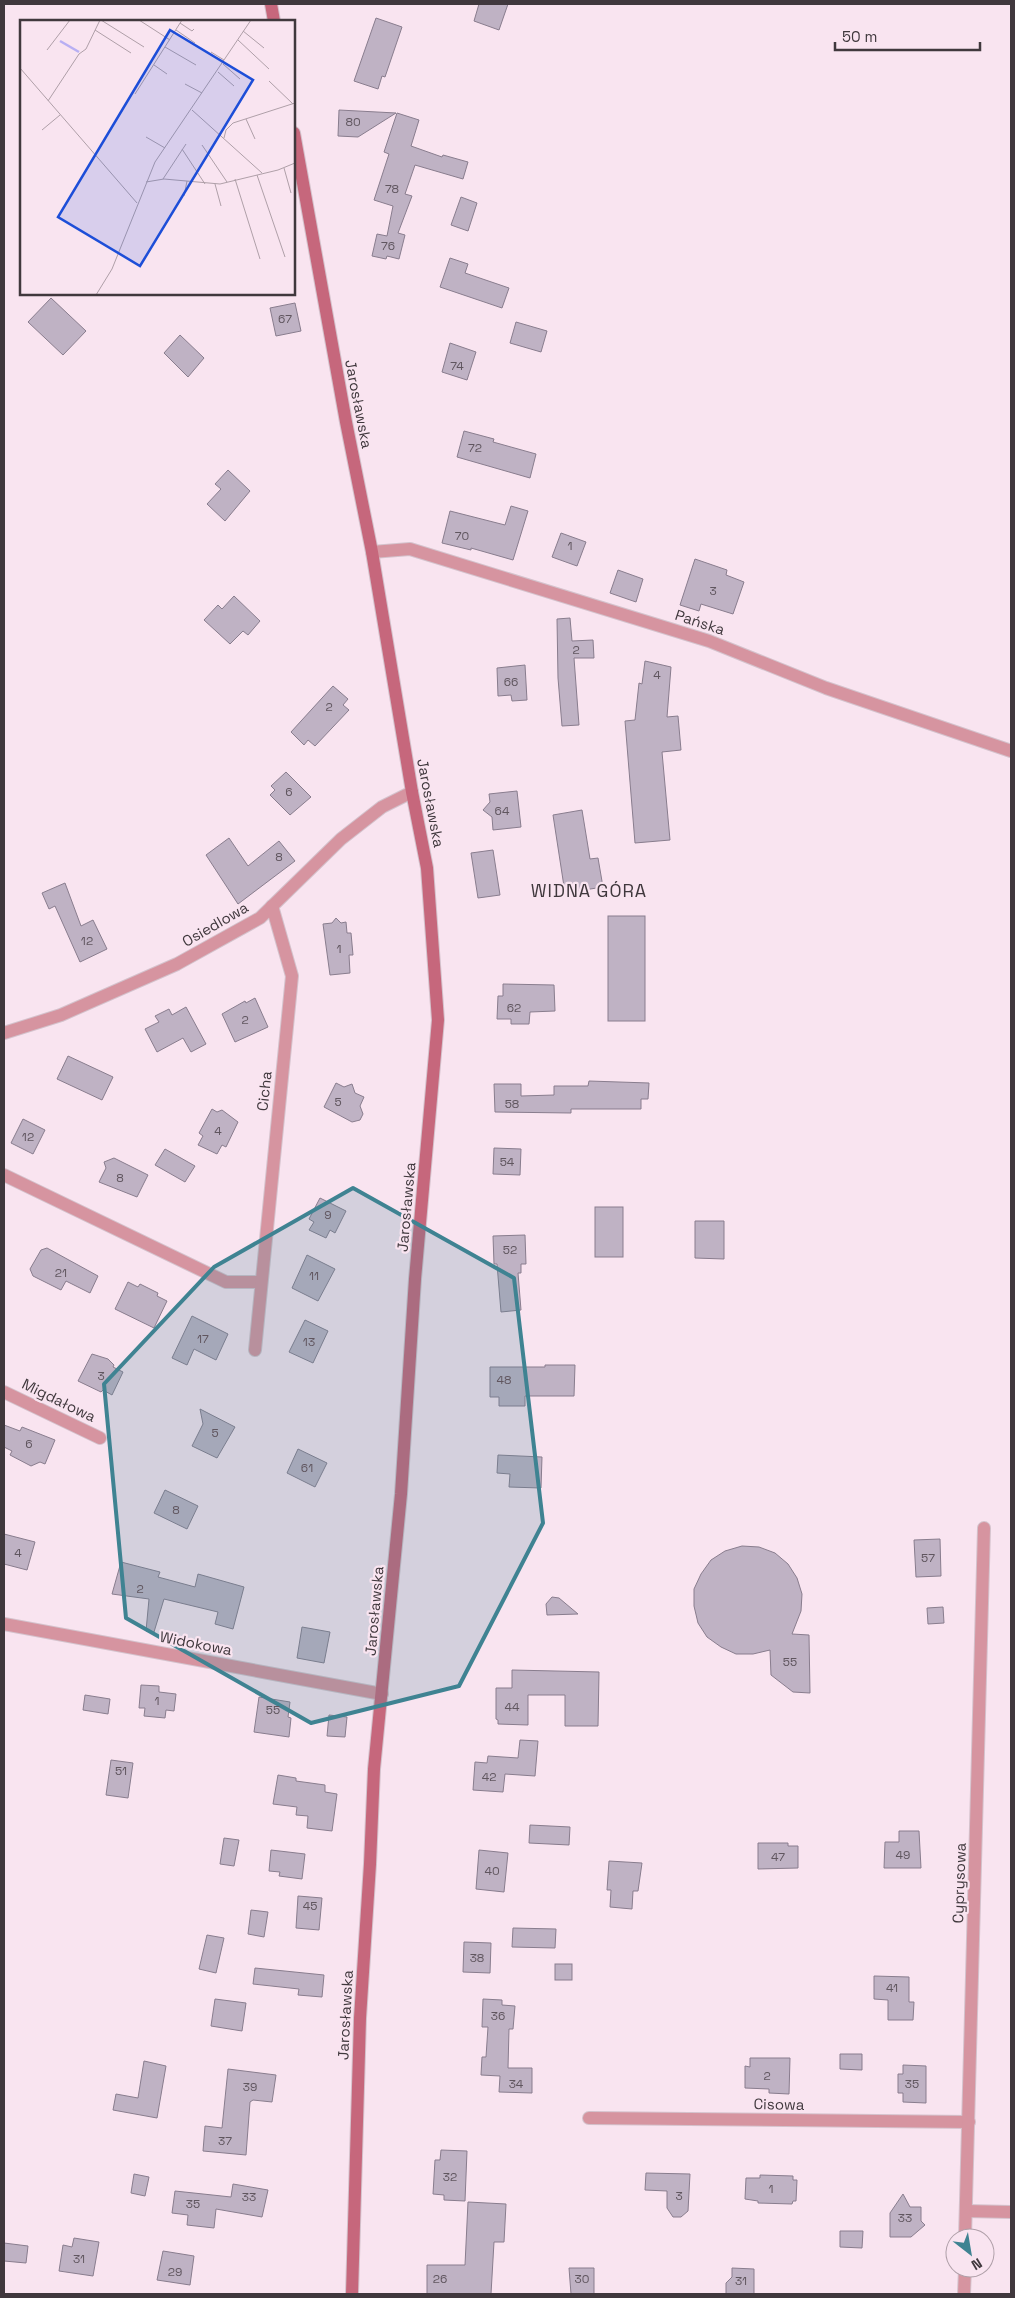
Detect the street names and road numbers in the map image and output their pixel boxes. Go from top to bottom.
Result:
street label: Jarosławska [341,358,377,450]
street label: Pańska [673,605,728,639]
street label: Jarosławska [413,757,449,849]
street label: Osiedlowa [178,897,252,951]
street label: Cicha [252,1070,276,1112]
street label: Jarosławska [393,1161,419,1253]
street label: Migdałowa [19,1374,99,1426]
street label: Jarosławska [361,1565,387,1657]
street label: Widokowa [158,1627,234,1659]
street label: Cyprysowa [948,1842,970,1924]
street label: Jarosławska [333,1969,357,2060]
street label: Cisowa [753,2094,805,2114]

